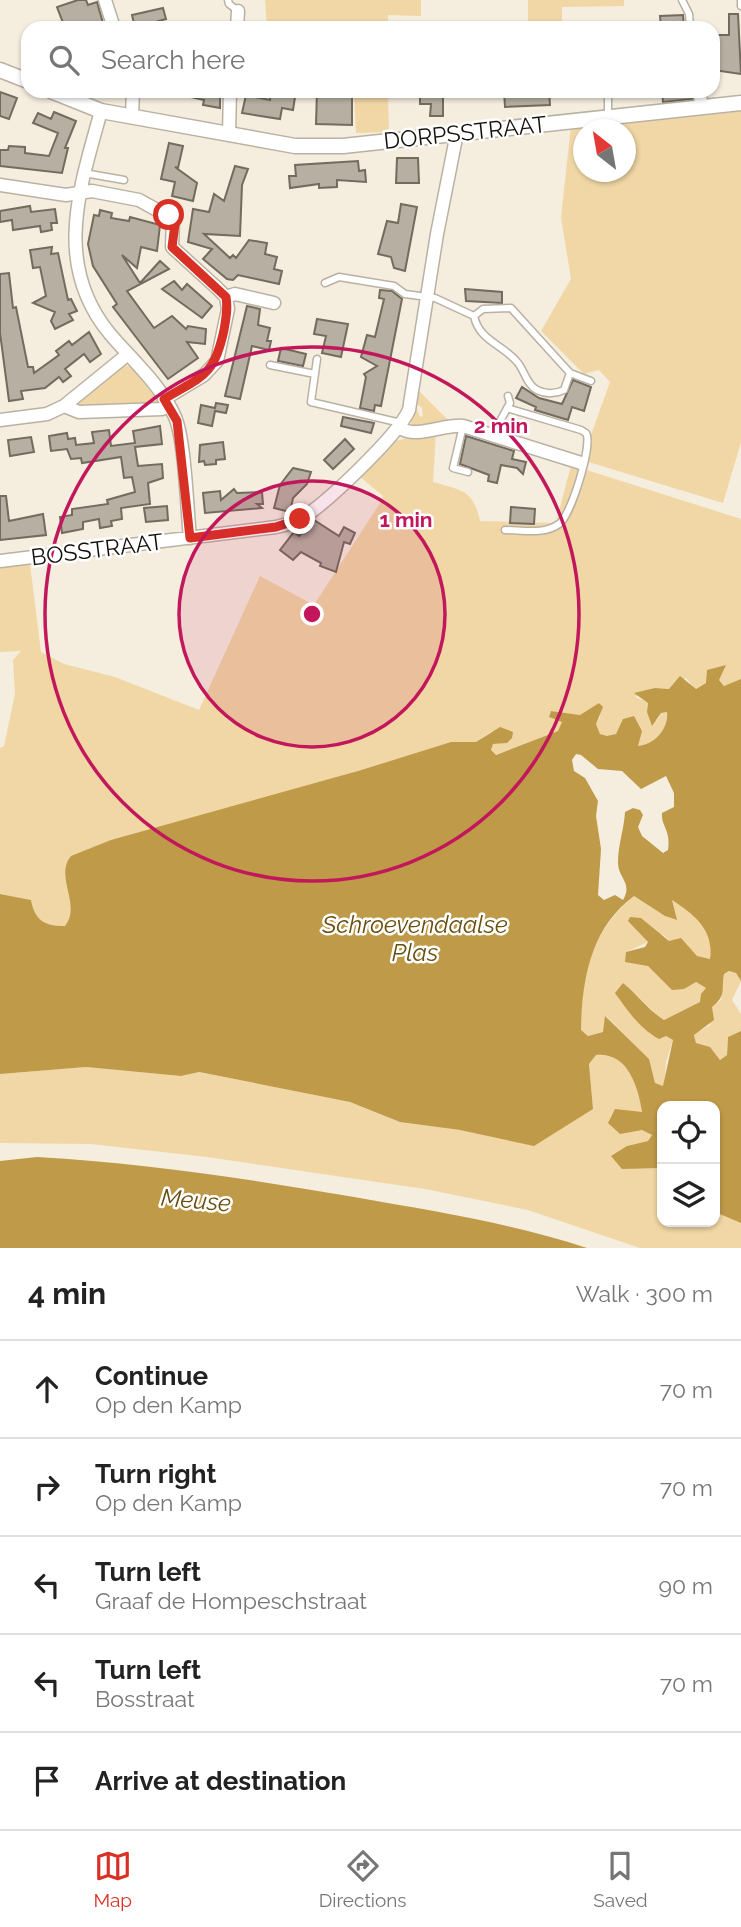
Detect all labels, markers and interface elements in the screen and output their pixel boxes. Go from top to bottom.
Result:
search box [21,21,720,98]
icon: search [45,41,83,79]
text: Search here [101,45,245,75]
street label: DORPSSTRAAT [382,110,548,154]
north arrow [573,119,636,182]
route start [153,199,184,230]
text: 2 min [474,413,528,438]
route end [284,503,315,534]
text: 1 min [379,507,433,532]
street label: BOSSTRAAT [29,527,165,571]
centre of rings [300,602,324,626]
water label: Schroevendaalse Plas [321,910,508,967]
map controls [657,1101,720,1227]
button: locate [657,1101,720,1164]
button: layers [657,1164,720,1227]
water label: Meuse [160,1182,233,1218]
text: 4 min [28,1276,106,1311]
text: Walk · 300 m [576,1280,713,1307]
text: Continue [95,1361,208,1391]
icon: ahead [28,1370,66,1408]
text: 70 m [660,1376,713,1403]
text: Op den Kamp [95,1391,242,1418]
text: Turn right [95,1459,216,1489]
icon: right [28,1468,66,1506]
text: 70 m [660,1474,713,1501]
text: Op den Kamp [95,1489,242,1516]
text: Turn left [95,1557,201,1587]
icon: left [28,1566,66,1604]
text: 90 m [658,1572,713,1599]
text: Graaf de Hompeschstraat [95,1587,367,1614]
text: Turn left [95,1655,201,1685]
icon: left [28,1664,66,1702]
text: 70 m [660,1670,713,1697]
text: Bosstraat [95,1685,195,1712]
icon: arrive [28,1762,66,1800]
text: Arrive at destination [95,1766,346,1796]
tab: Map [93,1847,132,1911]
tab: Directions [319,1847,407,1911]
tab: Saved [593,1847,648,1911]

